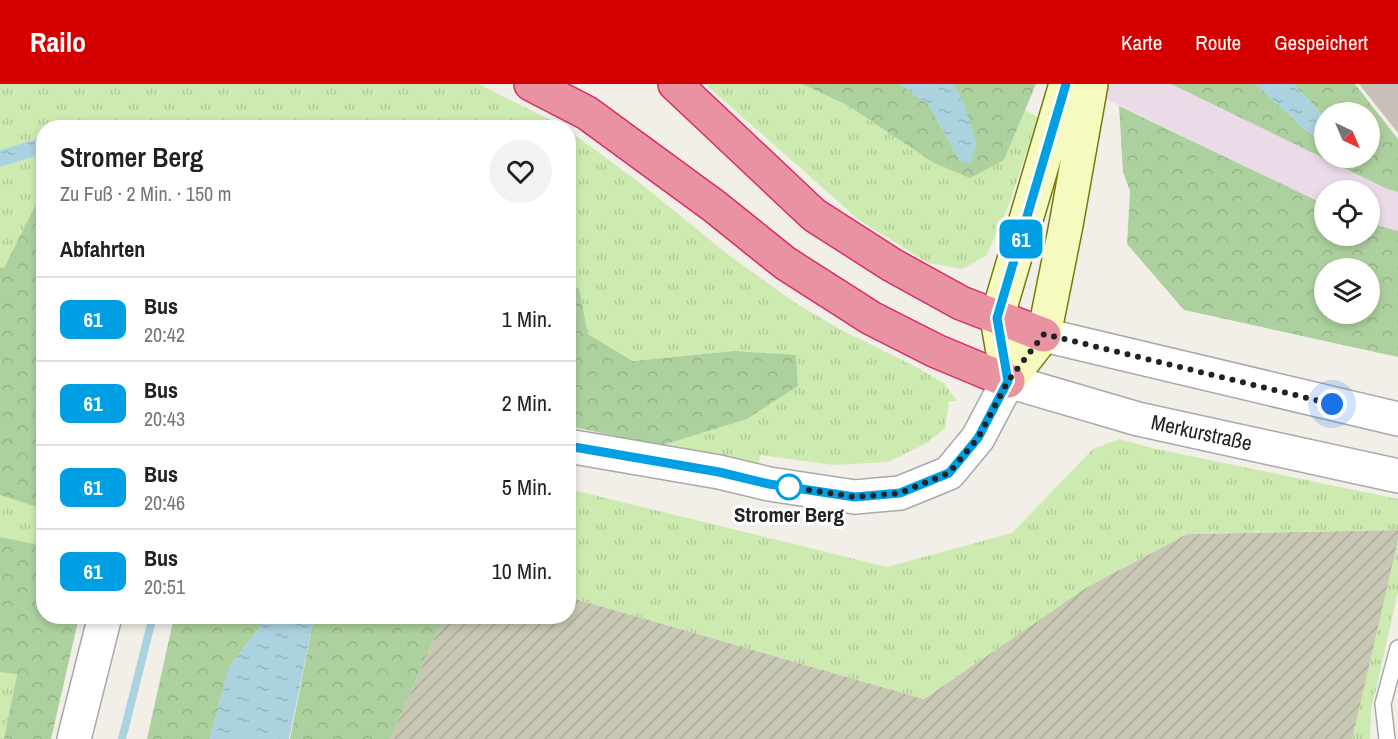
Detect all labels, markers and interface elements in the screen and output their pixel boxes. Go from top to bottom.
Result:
text: Railo [30,23,86,61]
text: Karte [1121,28,1162,57]
text: Route [1195,28,1241,57]
text: Gespeichert [1274,28,1368,57]
north arrow [1314,102,1380,168]
map controls [1314,102,1380,324]
text: Stromer Berg [60,138,203,176]
button: heart [489,140,552,203]
text: Zu Fuß · 2 Min. · 150 m [60,180,231,207]
button: locate [1314,180,1380,246]
line badge: 61 [994,220,1048,258]
text: 61 [1011,225,1031,254]
text: Abfahrten [60,234,145,264]
button: layers [1314,258,1380,324]
text: Bus [144,291,178,321]
text: 1 Min. [502,304,552,334]
text: 61 [83,305,103,334]
text: 20:42 [144,321,185,348]
text: Bus [144,375,178,405]
text: 2 Min. [502,388,552,418]
text: 61 [83,389,103,418]
your location [1317,389,1347,419]
text: 20:43 [144,405,185,432]
street label: Merkurstraße [1148,407,1255,458]
text: Bus [144,459,178,489]
text: 5 Min. [502,472,552,502]
text: 61 [83,473,103,502]
marker: Stromer Berg [776,474,802,500]
text: 20:46 [144,489,185,516]
place label: Stromer Berg [734,500,844,529]
text: Bus [144,543,178,573]
text: 10 Min. [492,556,552,586]
text: 61 [83,557,103,586]
text: 20:51 [144,573,185,600]

